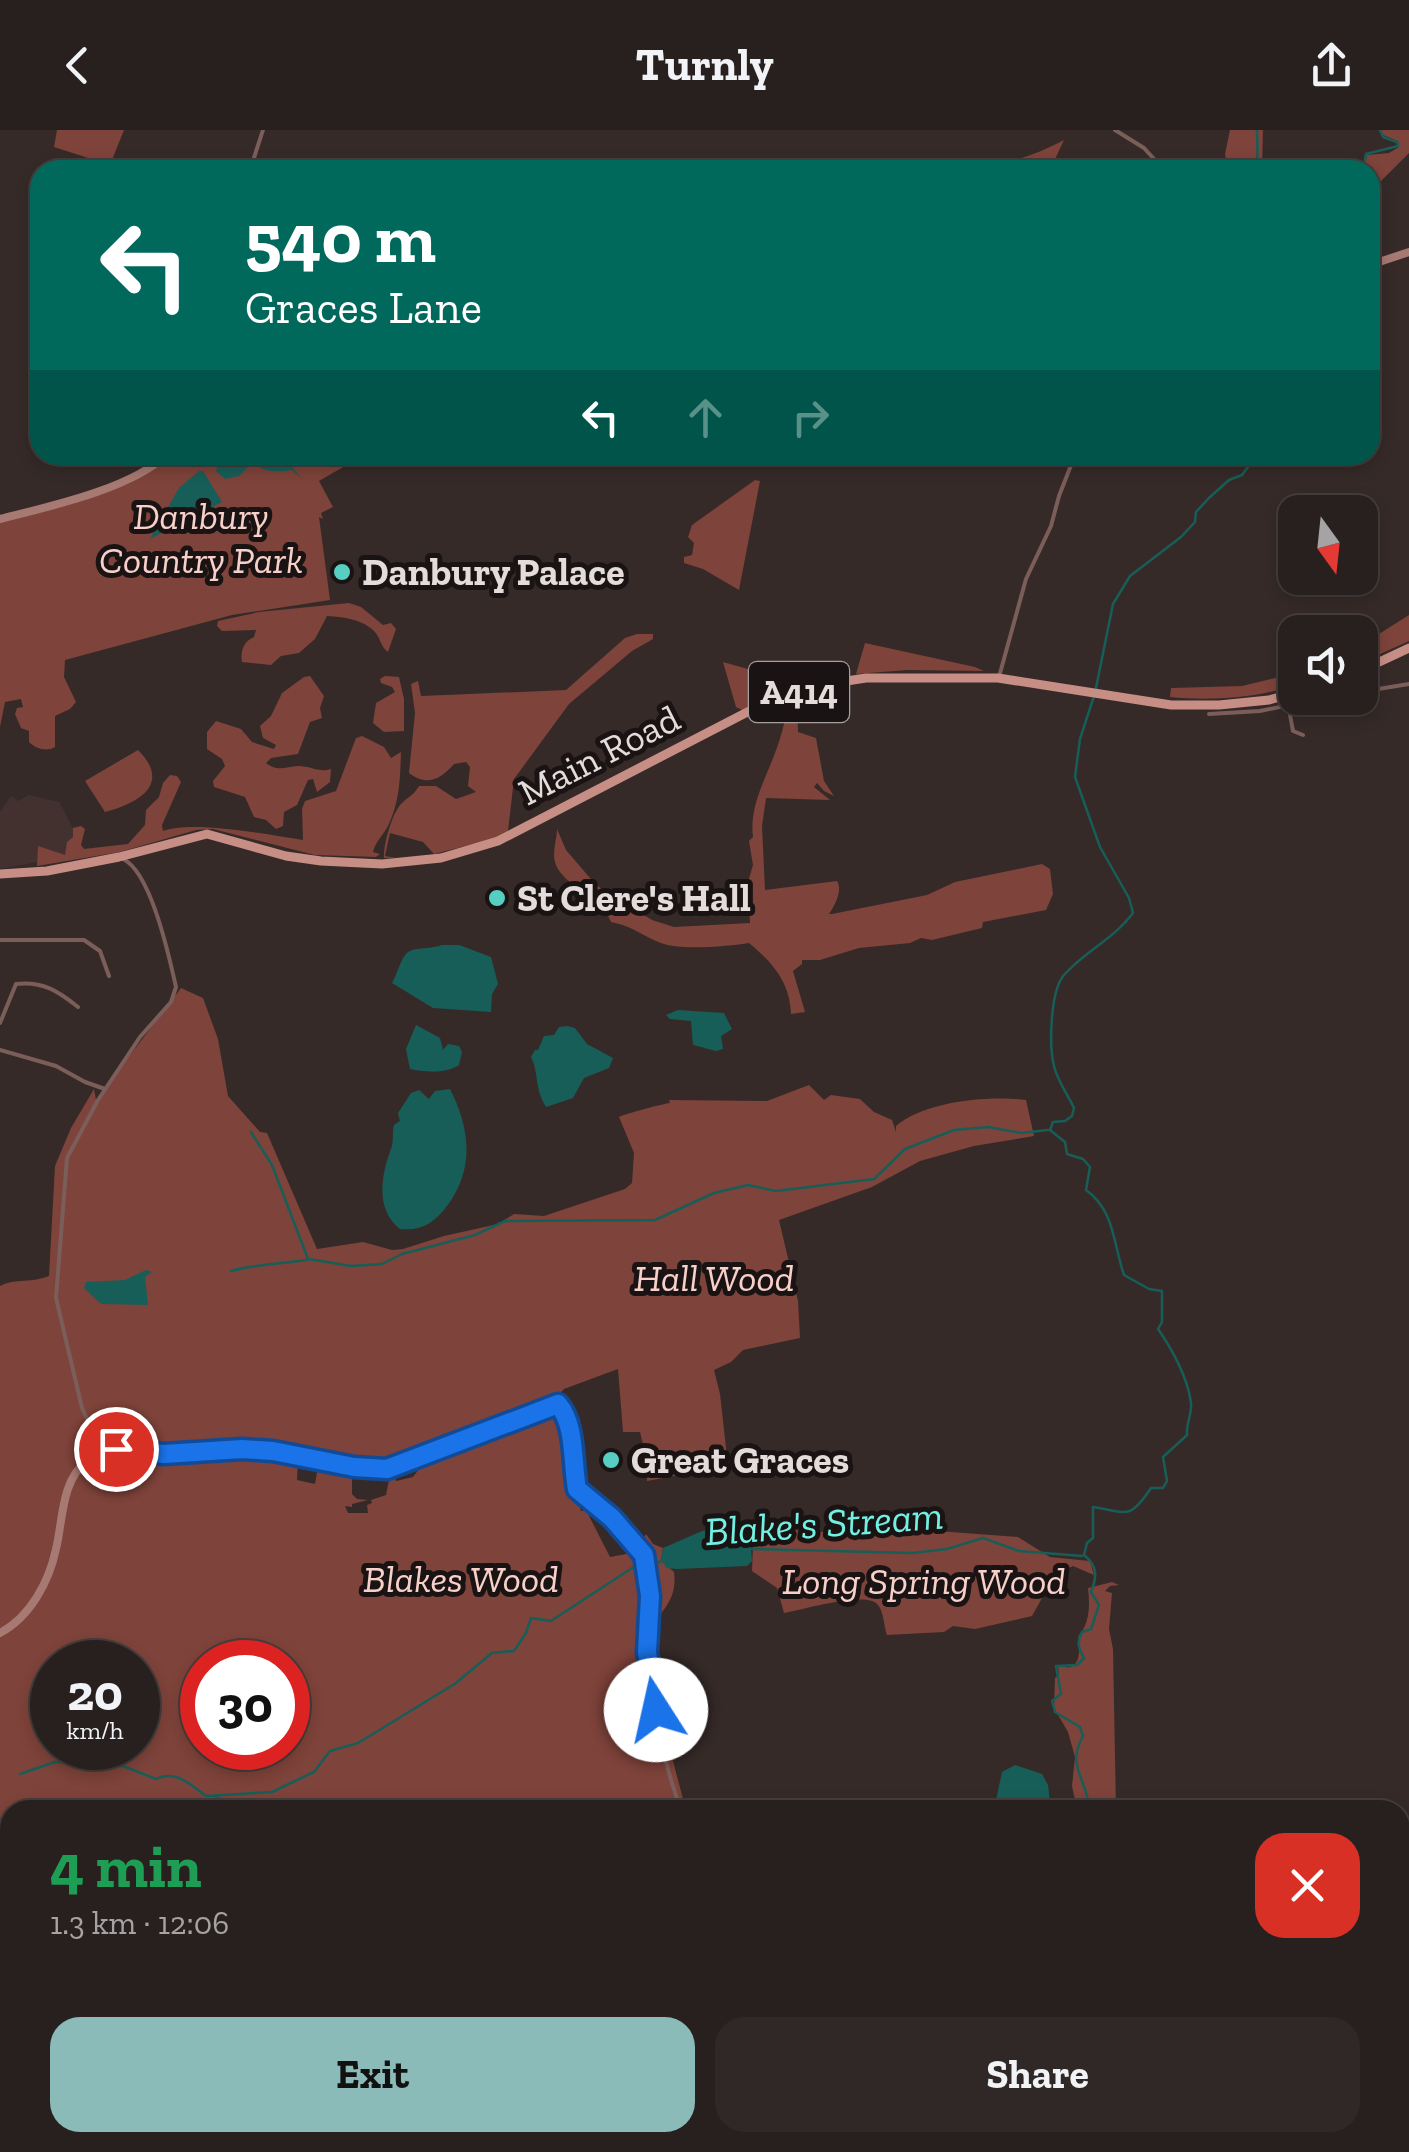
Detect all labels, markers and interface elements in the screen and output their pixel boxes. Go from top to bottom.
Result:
icon: back [50,38,105,93]
text: Turnly [635,38,774,92]
icon: share [1304,38,1359,93]
text: 540 m [245,196,436,280]
icon: left [80,200,210,330]
text: Graces Lane [245,281,482,335]
icon: left [573,390,628,445]
icon: ahead [678,390,733,445]
icon: right [783,390,838,445]
park label: Danbury Country Park [99,493,303,583]
north arrow [1278,495,1378,595]
map controls [1278,495,1378,715]
place label: Danbury Palace [362,549,625,595]
marker: Danbury Palace [331,561,353,583]
button: sound [1278,615,1378,715]
road number: A414 [749,662,849,722]
street label: Main Road [511,695,687,815]
place label: St Clere's Hall [517,875,751,921]
marker: St Clere's Hall [486,887,508,909]
park label: Hall Wood [634,1255,794,1301]
pin [74,1407,159,1492]
icon: arrive [89,1422,144,1477]
place label: Great Graces [631,1437,849,1483]
marker: Great Graces [600,1449,622,1471]
water label: Blake's Stream [703,1491,945,1555]
park label: Blakes Wood [363,1556,559,1602]
park label: Long Spring Wood [782,1558,1066,1604]
speed limit sign: 30 [180,1640,310,1770]
position arrow [604,1658,708,1762]
text: 20 [67,1663,123,1723]
text: km/h [66,1715,124,1745]
text: 4 min [50,1830,202,1902]
button: close [1255,1833,1360,1938]
text: 1.3 km · 12:06 [50,1904,229,1942]
button: Exit [50,2017,695,2132]
button: Share [715,2017,1360,2132]

